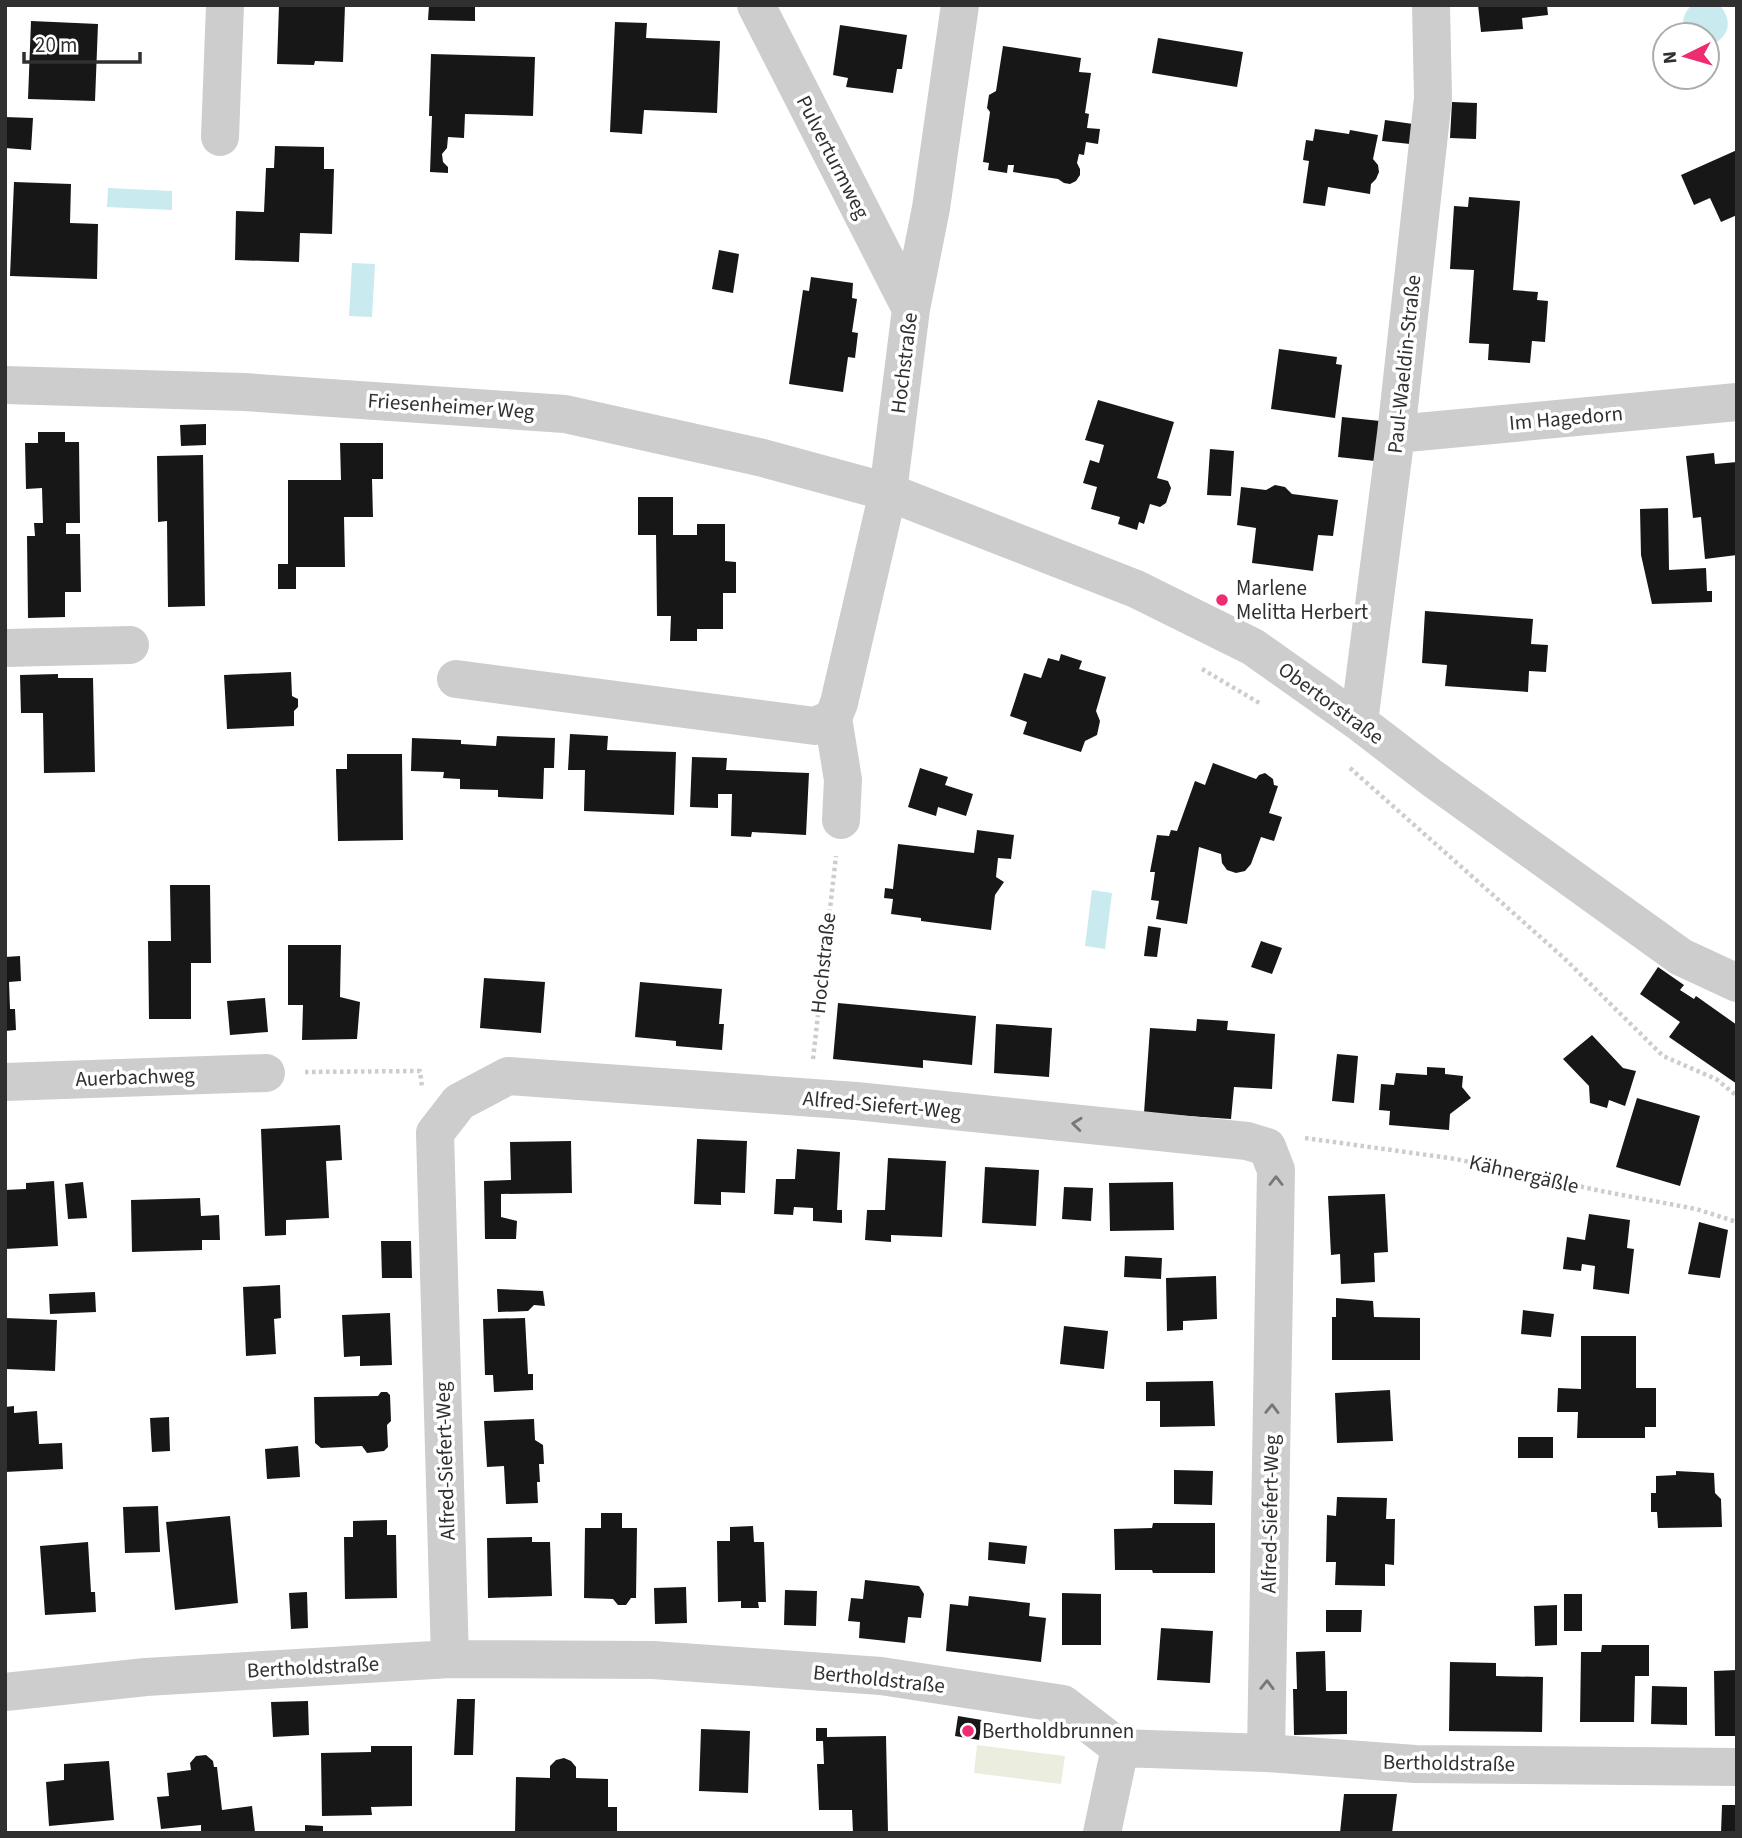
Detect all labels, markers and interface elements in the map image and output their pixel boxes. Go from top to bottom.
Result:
scale bar [24,21,140,65]
north arrow [1651,21,1721,91]
text: 20 m [35,30,77,60]
text: N [1657,50,1685,65]
street label: Pulverturmweg [789,90,877,224]
street label: Paul-Waeldin-Straße [1380,273,1428,455]
street label: Hochstraße [883,311,925,415]
street label: Friesenheimer Weg [367,385,536,427]
street label: Im Hagedorn [1508,398,1624,438]
place label: Marlene Melitta Herbert [1236,573,1368,627]
marker: Marlene Melitta Herbert [1214,592,1230,608]
street label: Obertorstraße [1272,654,1390,752]
street label: Hochstraße [803,911,843,1015]
street label: Auerbachweg [75,1060,195,1094]
street label: Alfred-Siefert-Weg [802,1083,963,1127]
one-way arrow [1071,1116,1083,1131]
street label: Kähnergäßle [1466,1147,1582,1201]
one-way arrow [1268,1175,1284,1186]
street label: Alfred-Siefert-Weg [427,1381,463,1541]
one-way arrow [1264,1403,1280,1413]
street label: Alfred-Siefert-Weg [1254,1434,1286,1594]
street label: Bertholdstraße [246,1649,380,1685]
street label: Bertholdstraße [812,1657,946,1701]
one-way arrow [1259,1679,1275,1690]
place label: Bertholdbrunnen [982,1716,1134,1746]
marker: Bertholdbrunnen [960,1723,976,1739]
street label: Bertholdstraße [1383,1747,1515,1779]

